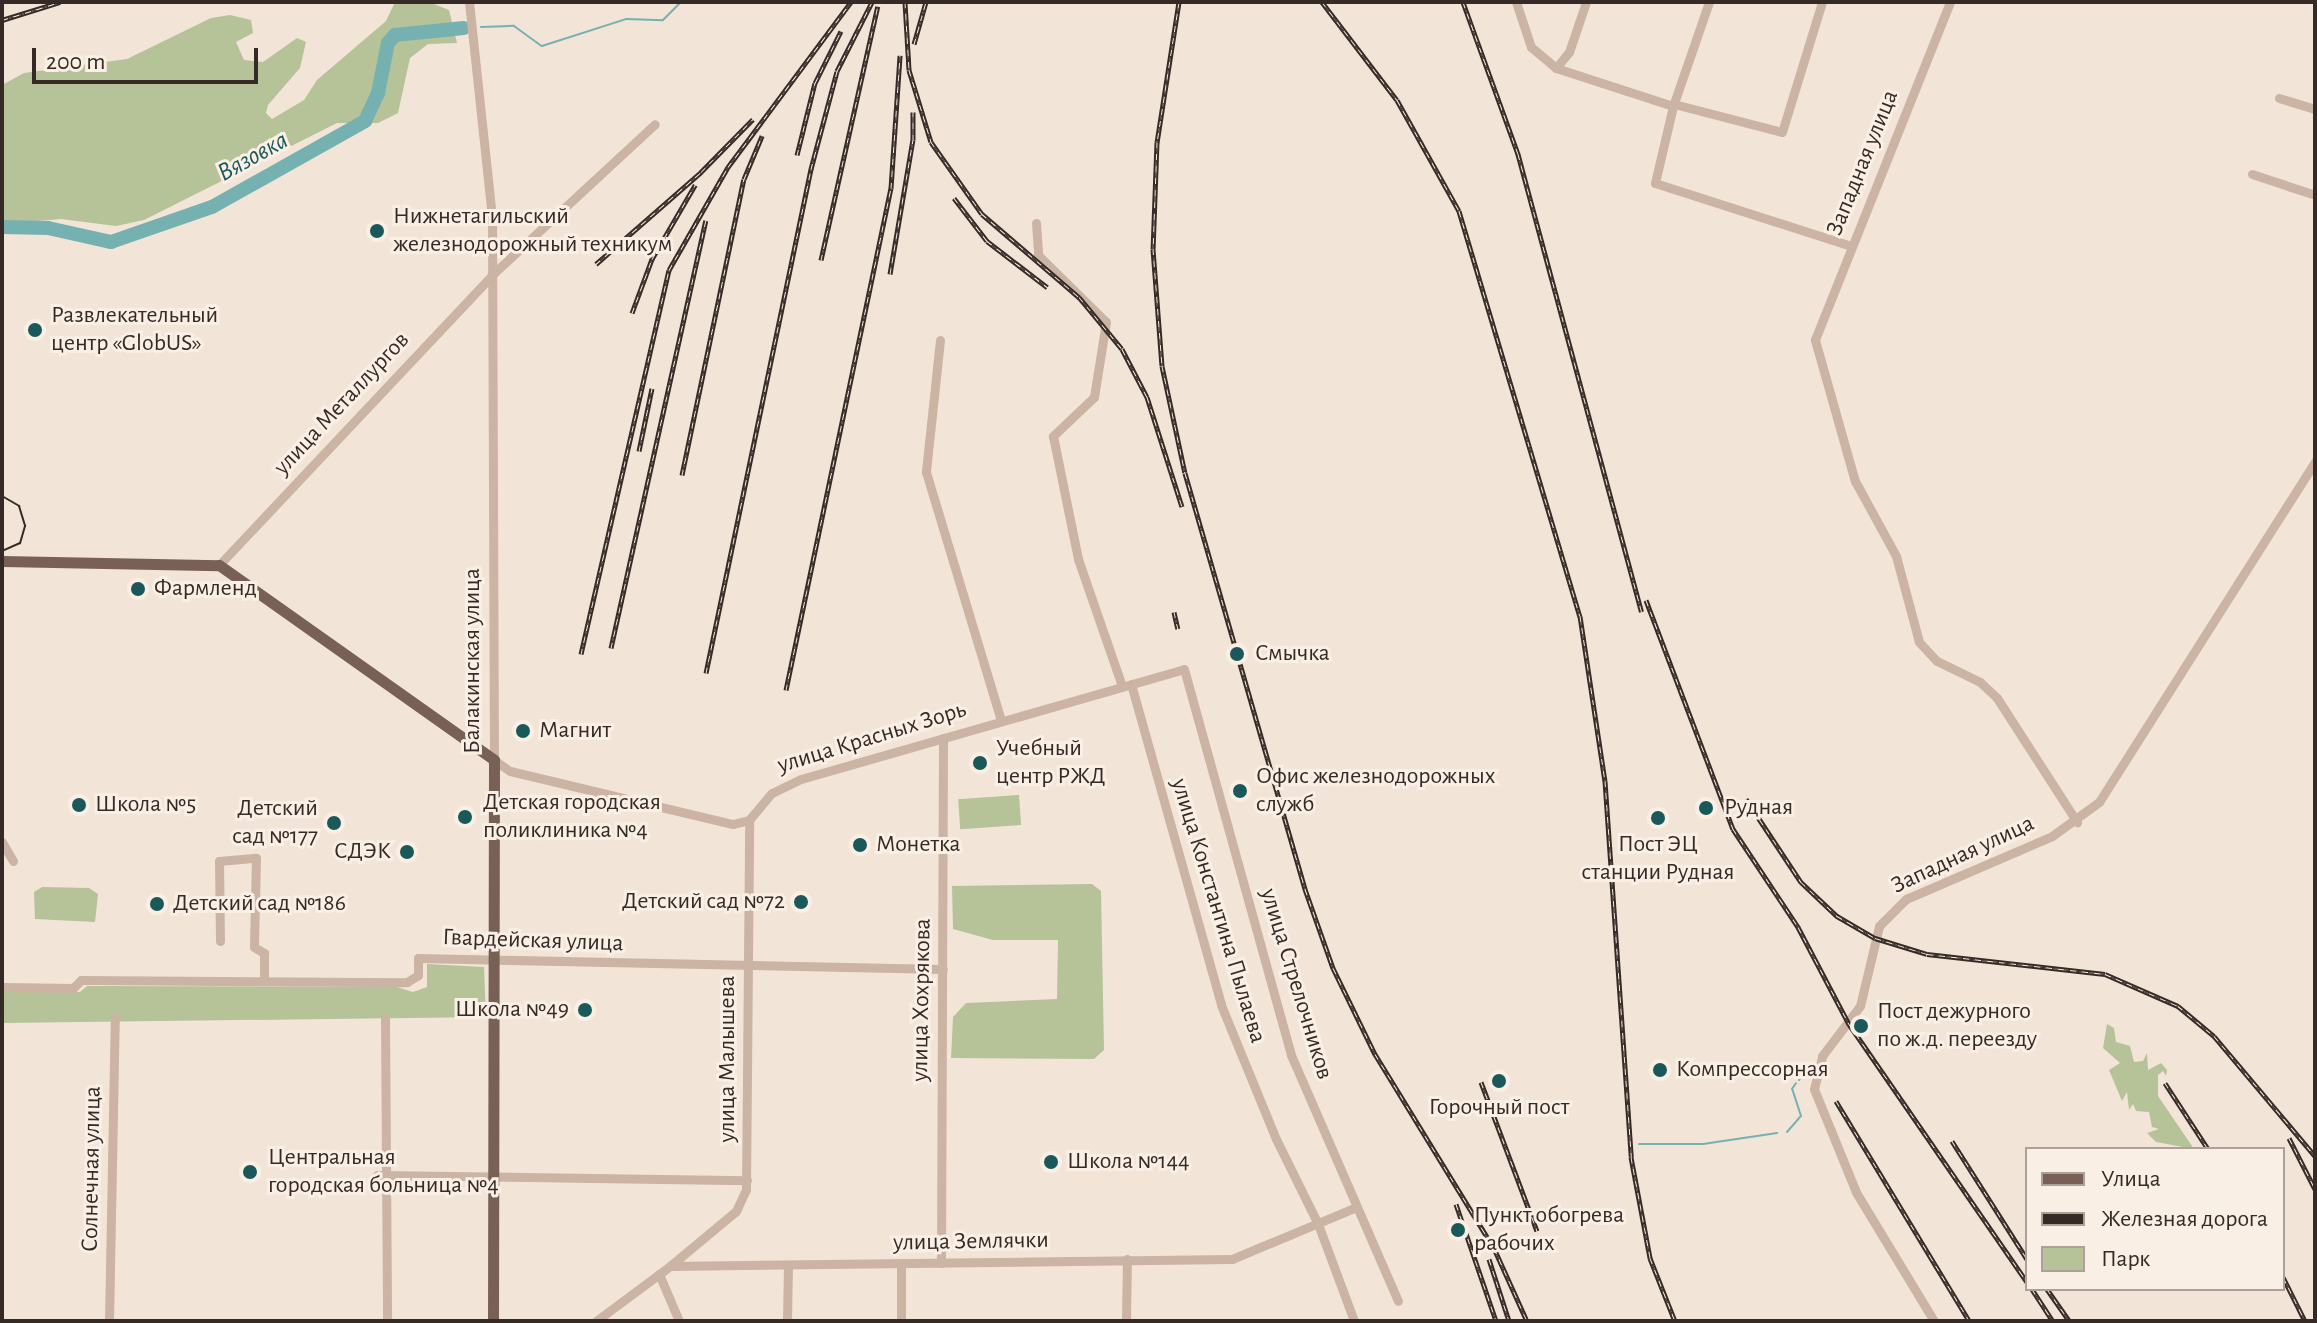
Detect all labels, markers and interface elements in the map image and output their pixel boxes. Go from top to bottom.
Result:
scale bar [36,32,262,82]
text: 200 m [46,50,105,74]
street label: Западная улица [1821,86,1905,240]
water label: Вязовка [212,125,294,189]
place label: Нижнетагильский железнодорожный техникум [393,203,673,259]
marker: Нижнетагильский железнодорожный техникум [368,222,386,240]
place label: Развлекательный центр «GlobUS» [51,302,218,358]
marker: Развлекательный центр «GlobUS» [26,321,44,339]
street label: улица Металлургов [268,326,416,482]
street label: Балакинская улица [459,568,487,754]
place label: Фармленд [154,575,257,603]
marker: Фармленд [129,580,147,598]
place label: Смычка [1255,640,1330,668]
marker: Смычка [1226,643,1248,665]
street label: улица Красных Зорь [774,696,970,780]
place label: Магнит [539,717,611,745]
marker: Магнит [514,722,532,740]
place label: Учебный центр РЖД [996,735,1106,791]
marker: Учебный центр РЖД [971,754,989,772]
place label: Офис железнодорожных служб [1256,763,1495,819]
street label: улица Константина Пылаева [1164,775,1272,1047]
marker: Офис железнодорожных служб [1231,782,1249,800]
place label: Детская городская поликлиника №4 [483,789,661,845]
place label: Школа №5 [95,791,196,819]
place label: Рудная [1724,794,1793,822]
place label: Детский сад №177 [232,795,318,851]
marker: Школа №5 [70,796,88,814]
marker: Рудная [1695,797,1717,819]
marker: Детская городская поликлиника №4 [454,806,476,828]
marker: Пост ЭЦ станции Рудная [1649,809,1667,827]
street label: Западная улица [1887,809,2039,901]
marker: Детский сад №177 [325,814,343,832]
place label: Монетка [876,831,961,859]
place label: Пост ЭЦ станции Рудная [1582,831,1734,887]
marker: Монетка [851,836,869,854]
place label: СДЭК [334,838,391,866]
marker: СДЭК [398,843,416,861]
street label: улица Стрелочников [1253,885,1339,1083]
place label: Детский сад №72 [622,888,785,916]
place label: Детский сад №186 [173,890,346,918]
marker: Детский сад №72 [792,893,810,911]
marker: Детский сад №186 [148,895,166,913]
street label: улица Хохрякова [906,918,938,1082]
street label: Гвардейская улица [442,923,624,959]
street label: улица Малышева [714,975,742,1143]
place label: Школа №49 [455,996,569,1024]
place label: Пост дежурного по ж.д. переезду [1877,998,2037,1054]
marker: Школа №49 [576,1001,594,1019]
marker: Пост дежурного по ж.д. переезду [1852,1017,1870,1035]
place label: Компрессорная [1676,1056,1829,1084]
marker: Компрессорная [1651,1061,1669,1079]
marker: Горочный пост [1490,1072,1508,1090]
street label: Солнечная улица [76,1086,108,1252]
place label: Горочный пост [1429,1094,1569,1122]
place label: Центральная городская больница №4 [268,1144,499,1200]
legend [2025,1147,2285,1291]
place label: Школа №144 [1067,1148,1190,1176]
marker: Школа №144 [1042,1153,1060,1171]
marker: Центральная городская больница №4 [239,1161,261,1183]
text: Улица [2101,1167,2161,1191]
place label: Пункт обогрева рабочих [1474,1202,1624,1258]
text: Железная дорога [2101,1207,2268,1231]
marker: Пункт обогрева рабочих [1449,1221,1467,1239]
street label: улица Землячки [893,1226,1049,1258]
text: Парк [2101,1247,2150,1271]

